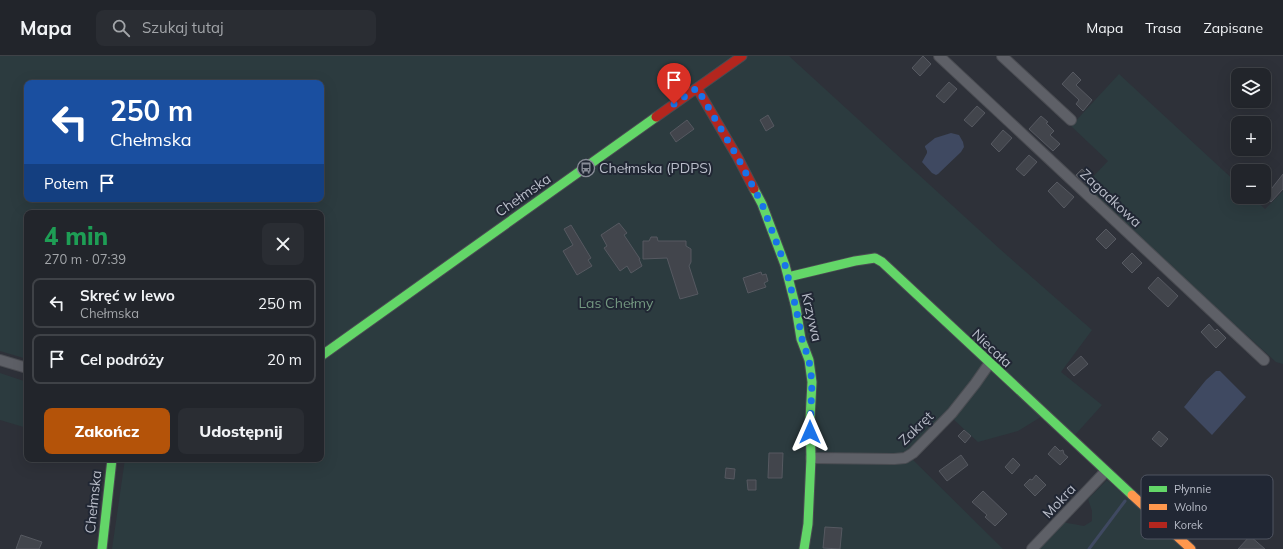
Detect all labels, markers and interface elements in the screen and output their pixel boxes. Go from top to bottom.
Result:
search box [96,10,376,46]
text: Mapa [20,16,72,40]
icon: search [110,17,132,39]
text: Szukaj tutaj [142,18,224,37]
text: Mapa [1086,19,1123,37]
text: Trasa [1145,19,1182,37]
text: Zapisane [1204,19,1263,37]
pin [657,63,691,104]
map controls [1231,68,1271,204]
button: layers [1231,68,1271,108]
icon: arrive [663,69,685,91]
text: 250 m [110,93,193,128]
icon: left [44,96,96,148]
button: + [1231,116,1271,156]
text: Chełmska [110,128,192,151]
bus stop icon: Chełmska (PDPS) [576,158,596,178]
place label: Chełmska (PDPS) [599,159,712,177]
button: − [1231,164,1271,204]
street label: Zagadkowa [1077,165,1145,231]
street label: Chełmska [492,169,554,221]
icon: arrive [96,172,118,194]
text: Potem [44,174,88,193]
text: 4 min [44,221,108,251]
button: close [262,223,304,265]
text: 270 m · 07:39 [44,251,126,267]
text: Skręć w lewo [80,286,175,305]
street label: Krzywa [798,291,826,343]
icon: left [46,292,68,314]
text: 250 m [258,294,302,313]
park label: Las Chełmy [578,294,654,312]
text: Chełmska [80,305,139,321]
street label: Niecała [968,325,1016,371]
icon: arrive [46,348,68,370]
text: Cel podróży [80,350,164,369]
text: 20 m [267,350,302,369]
street label: Zakręt [895,407,937,449]
button: Zakończ [44,408,170,454]
button: Udostępnij [178,408,304,454]
position arrow [789,411,831,453]
street label: Chełmska [81,469,105,535]
legend [1141,475,1273,539]
street label: Mokra [1039,480,1079,522]
text: Płynnie [1174,482,1211,496]
text: Wolno [1174,500,1207,514]
text: Korek [1174,518,1203,532]

